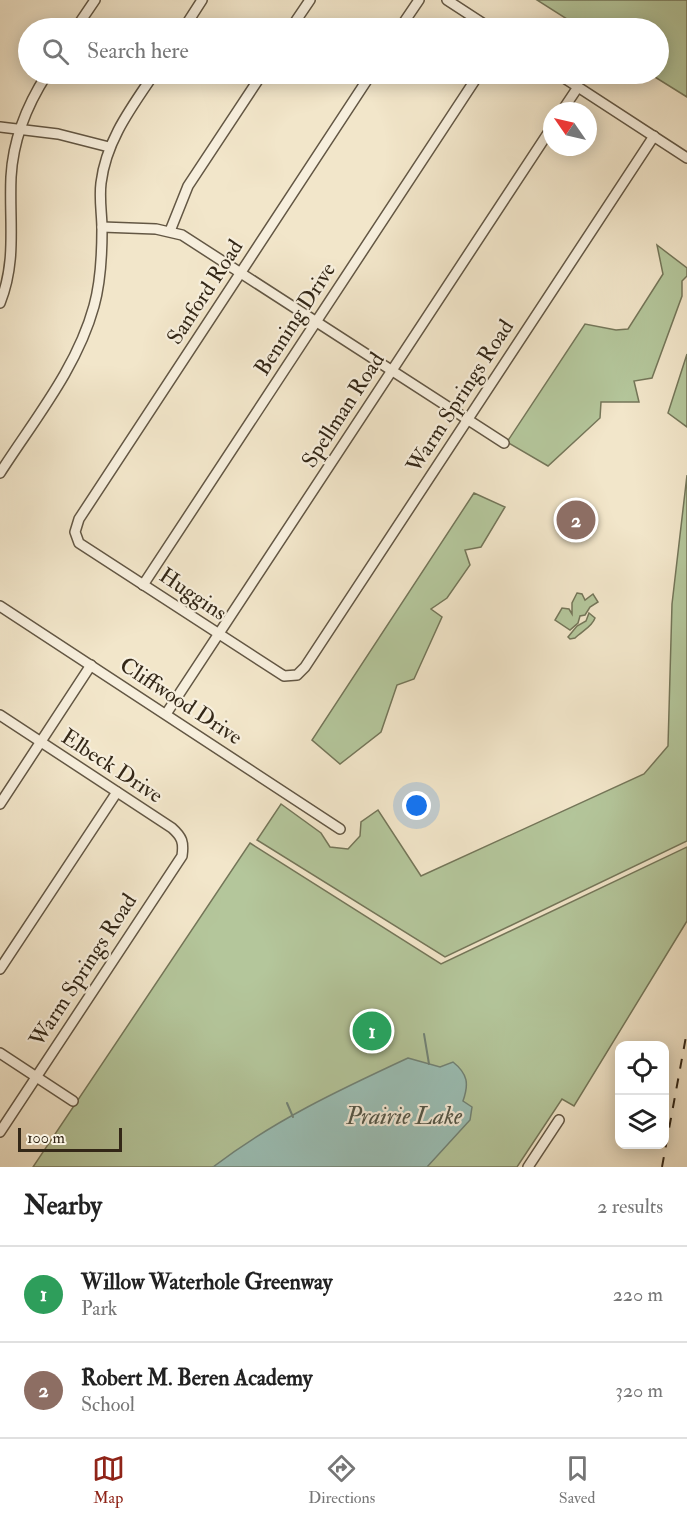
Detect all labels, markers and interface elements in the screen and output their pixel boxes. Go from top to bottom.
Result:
search box [18,18,669,84]
icon: search [39,35,72,68]
text: Search here [87,37,189,65]
north arrow [543,102,597,156]
street label: Sanford Road [161,234,249,350]
street label: Benning Drive [248,257,342,381]
street label: Warm Springs Road [399,314,521,479]
street label: Spellman Road [295,347,392,473]
pin: 2 [556,498,596,542]
street label: Huggins [154,561,232,627]
street label: Cliffwood Drive [114,651,248,751]
street label: Elbeck Drive [56,723,168,809]
your location [402,791,431,820]
street label: Warm Springs Road [22,888,144,1053]
pin: 1 [352,1008,392,1054]
map controls [615,1041,669,1149]
button: locate [615,1041,669,1095]
button: layers [615,1095,669,1149]
water label: Prairie Lake [345,1101,463,1132]
scale bar [18,1125,122,1152]
text: 100 m [27,1128,65,1148]
text: Nearby [24,1190,102,1222]
text: 2 results [597,1194,663,1219]
text: Willow Waterhole Greenway [81,1268,333,1296]
text: 1 [40,1282,47,1307]
text: 220 m [613,1282,663,1307]
text: Park [81,1296,117,1321]
text: Robert M. Beren Academy [81,1364,312,1392]
text: 2 [38,1378,49,1403]
text: 320 m [615,1378,663,1403]
text: School [81,1392,135,1417]
tab: Map [92,1452,125,1508]
tab: Directions [308,1452,375,1508]
tab: Saved [559,1452,595,1508]

